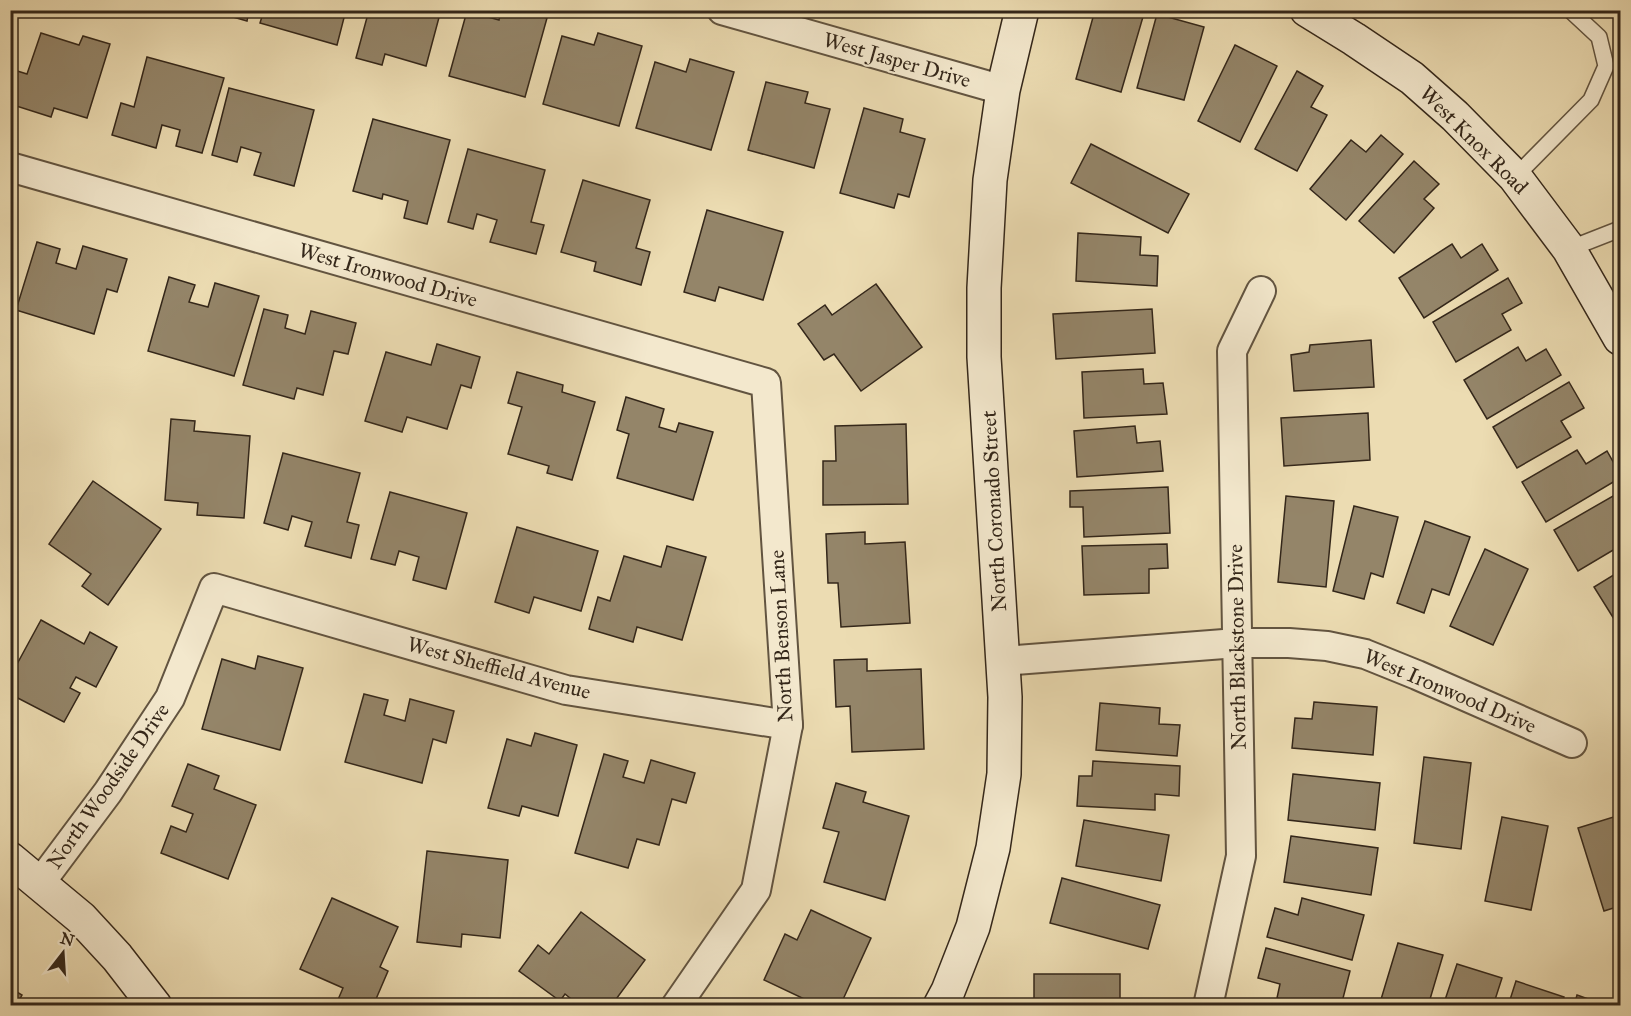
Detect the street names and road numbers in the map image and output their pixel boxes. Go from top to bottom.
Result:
street label: West Jasper Drive [820,27,974,94]
street label: West Knox Road [1414,80,1534,200]
street label: West Ironwood Drive [296,237,481,313]
street label: North Coronado Street [976,409,1012,612]
street label: North Blackstone Drive [1222,544,1252,750]
street label: North Benson Lane [763,549,798,723]
street label: West Sheffield Avenue [404,631,594,705]
street label: West Ironwood Drive [1360,643,1540,739]
street label: North Woodside Drive [41,698,175,874]

